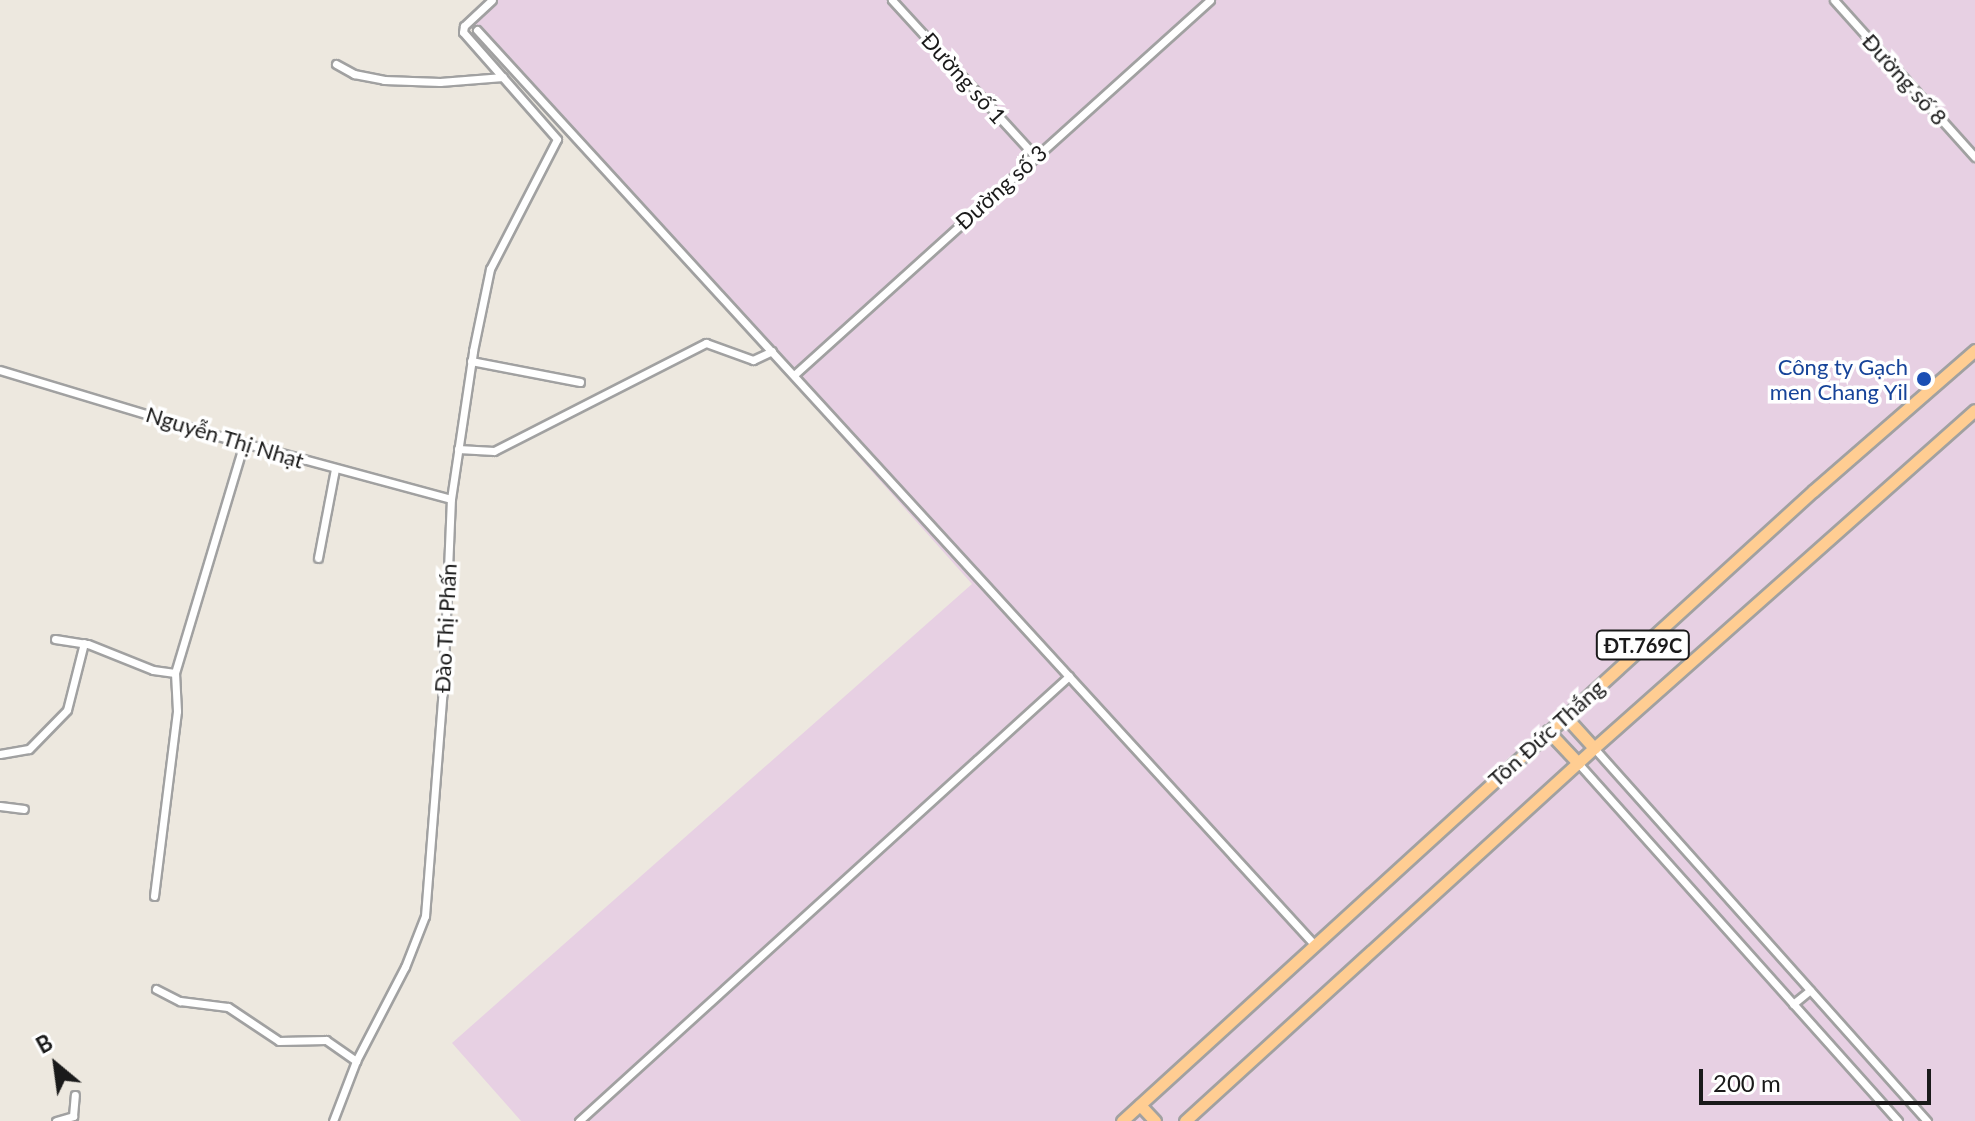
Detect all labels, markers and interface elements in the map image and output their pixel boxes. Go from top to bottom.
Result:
street label: Đường số 1 [916,27,1012,129]
street label: Đường số 8 [1857,28,1953,130]
street label: Đường số 3 [950,139,1052,235]
place label: Công ty Gạch men Chang Yil [1769,353,1908,404]
marker: Công ty Gạch men Chang Yil [1915,370,1933,388]
street label: Nguyễn Thị Nhạt [143,400,307,474]
street label: Đào Thị Phấn [428,562,462,694]
road number: ĐT.769C [1595,629,1691,661]
street label: Tôn Đức Thắng [1482,674,1610,792]
north arrow [16,1025,96,1105]
text: B [31,1028,57,1059]
scale bar [1703,1053,1935,1103]
text: 200 m [1713,1068,1781,1097]

